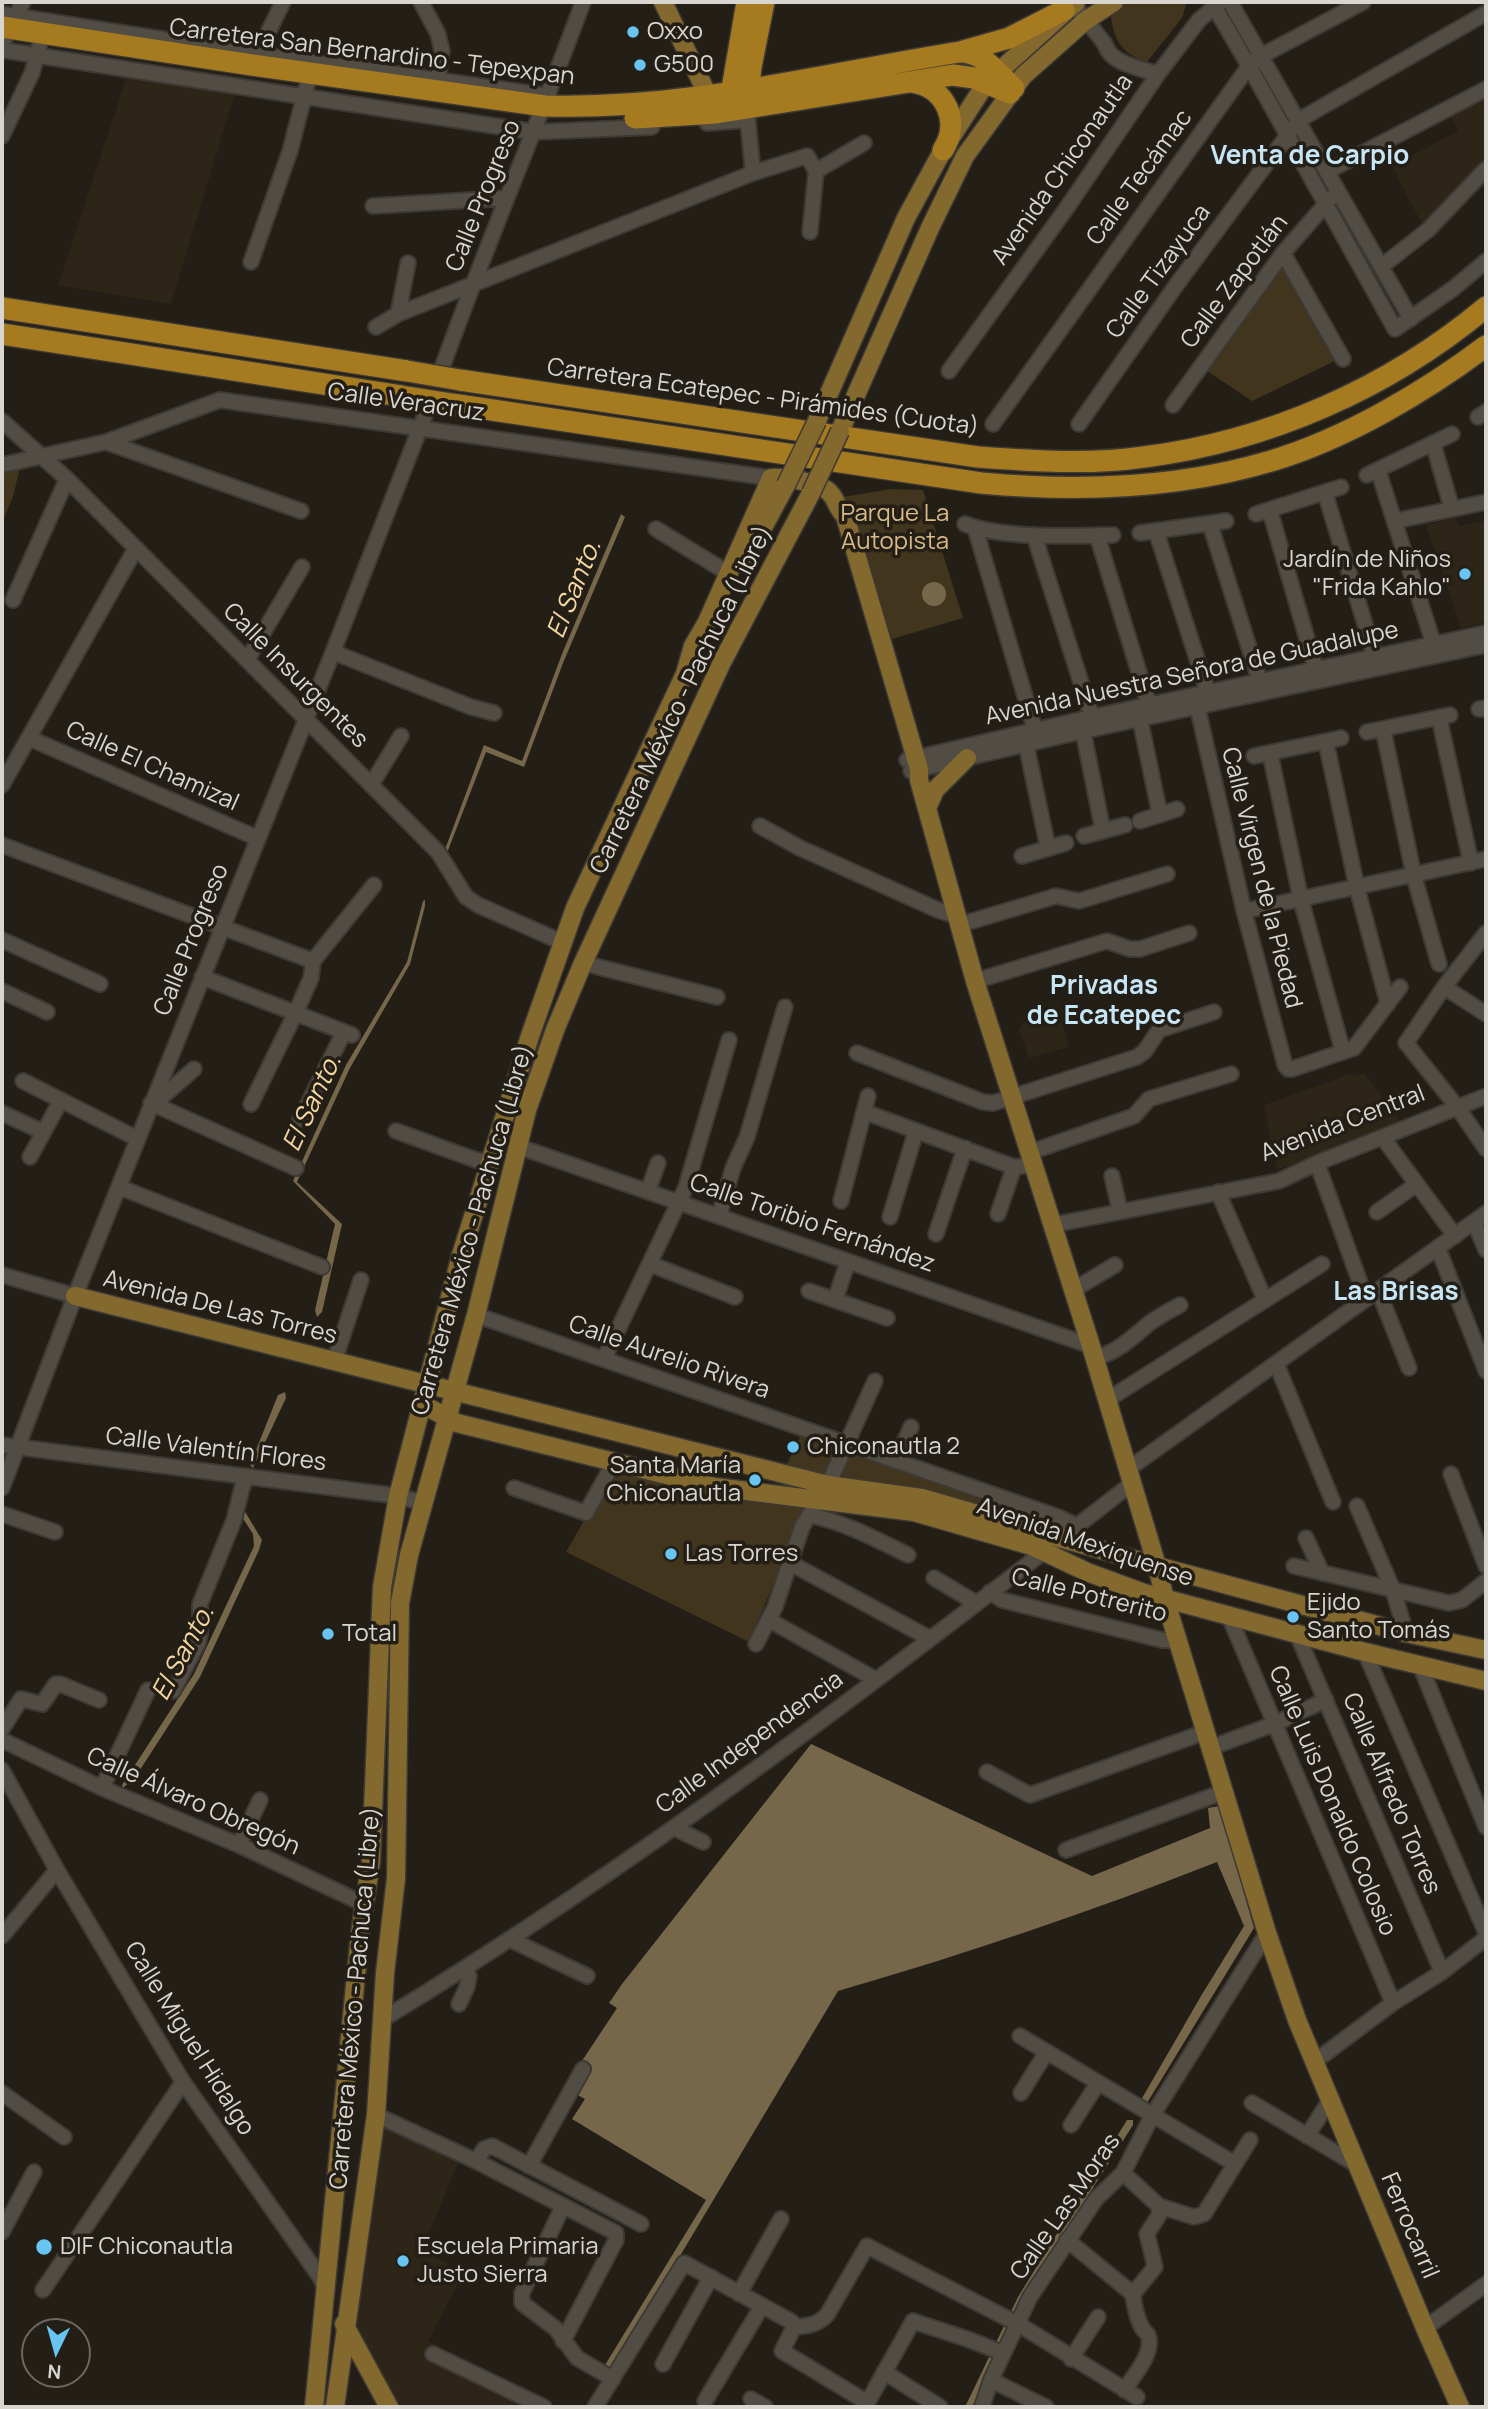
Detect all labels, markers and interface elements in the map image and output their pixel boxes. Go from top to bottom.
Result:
street label: Carretera San Bernardino - Tepexpan [168,14,576,92]
place label: Oxxo [647,18,703,46]
marker: Oxxo [625,24,641,40]
place label: G500 [654,51,714,79]
marker: G500 [632,57,648,73]
street label: Avenida Chiconautla [986,69,1140,271]
street label: Calle Tecámac [1081,105,1199,251]
street label: Calle Progreso [440,116,528,276]
district label: Venta de Carpio [1211,141,1409,173]
street label: Calle Tizayuca [1101,199,1217,345]
street label: Calle Zapotlán [1175,210,1295,354]
street label: Carretera Ecatepec - Pirámides (Cuota) [545,353,981,443]
street label: Calle Veracruz [326,378,486,428]
park label: Parque La Autopista [841,500,949,556]
street label: Carretera México - Pachuca (Libre) [585,521,779,879]
water label: El Santo. [541,535,609,643]
place label: Jardín de Niños "Frida Kahlo" [1283,546,1451,602]
marker: Jardín de Niños "Frida Kahlo" [1457,566,1473,582]
street label: Calle Insurgentes [216,597,374,755]
street label: Avenida Nuestra Señora de Guadalupe [983,616,1401,732]
street label: Calle El Chamizal [61,716,243,818]
street label: Calle Virgen de la Piedad [1215,745,1307,1011]
street label: Calle Progreso [148,860,236,1020]
district label: Privadas de Ecatepec [1027,971,1181,1032]
street label: Carretera México - Pachuca (Libre) [406,1041,540,1419]
water label: El Santo. [277,1050,349,1156]
street label: Avenida Central [1257,1079,1429,1169]
street label: Calle Toribio Fernández [686,1168,938,1280]
street label: Avenida De Las Torres [100,1265,340,1351]
district label: Las Brisas [1333,1277,1459,1309]
street label: Calle Aurelio Rivera [565,1310,773,1406]
street label: Calle Valentín Flores [104,1422,328,1478]
place label: Chiconautla 2 [807,1433,960,1461]
marker: Chiconautla 2 [785,1439,801,1455]
place label: Santa María Chiconautla [606,1452,741,1508]
marker: Santa María Chiconautla [747,1472,763,1488]
street label: Avenida Mexiquense [973,1492,1197,1594]
place label: Las Torres [685,1540,798,1568]
marker: Las Torres [663,1546,679,1562]
street label: Calle Potrerito [1008,1563,1170,1629]
place label: Ejido Santo Tomás [1307,1589,1450,1645]
water label: El Santo. [146,1600,222,1706]
marker: Ejido Santo Tomás [1285,1609,1301,1625]
place label: Total [342,1620,397,1648]
marker: Total [320,1626,336,1642]
street label: Calle Luis Donaldo Colosio [1262,1662,1402,1940]
street label: Calle Independencia [651,1665,849,1821]
street label: Calle Alfredo Torres [1336,1689,1446,1899]
street label: Calle Álvaro Obregón [82,1742,304,1862]
street label: Carretera México - Pachuca (Libre) [325,1805,387,2191]
street label: Calle Miguel Hidalgo [118,1937,260,2141]
street label: Calle Las Moras [1005,2128,1127,2286]
street label: Ferrocarril [1374,2169,1444,2283]
place label: DIF Chiconautla [60,2233,233,2261]
place label: Escuela Primaria Justo Sierra [417,2233,599,2289]
marker: DIF Chiconautla [34,2237,54,2257]
marker: Escuela Primaria Justo Sierra [395,2253,411,2269]
north arrow [21,2318,91,2388]
text: N [46,2358,62,2385]

